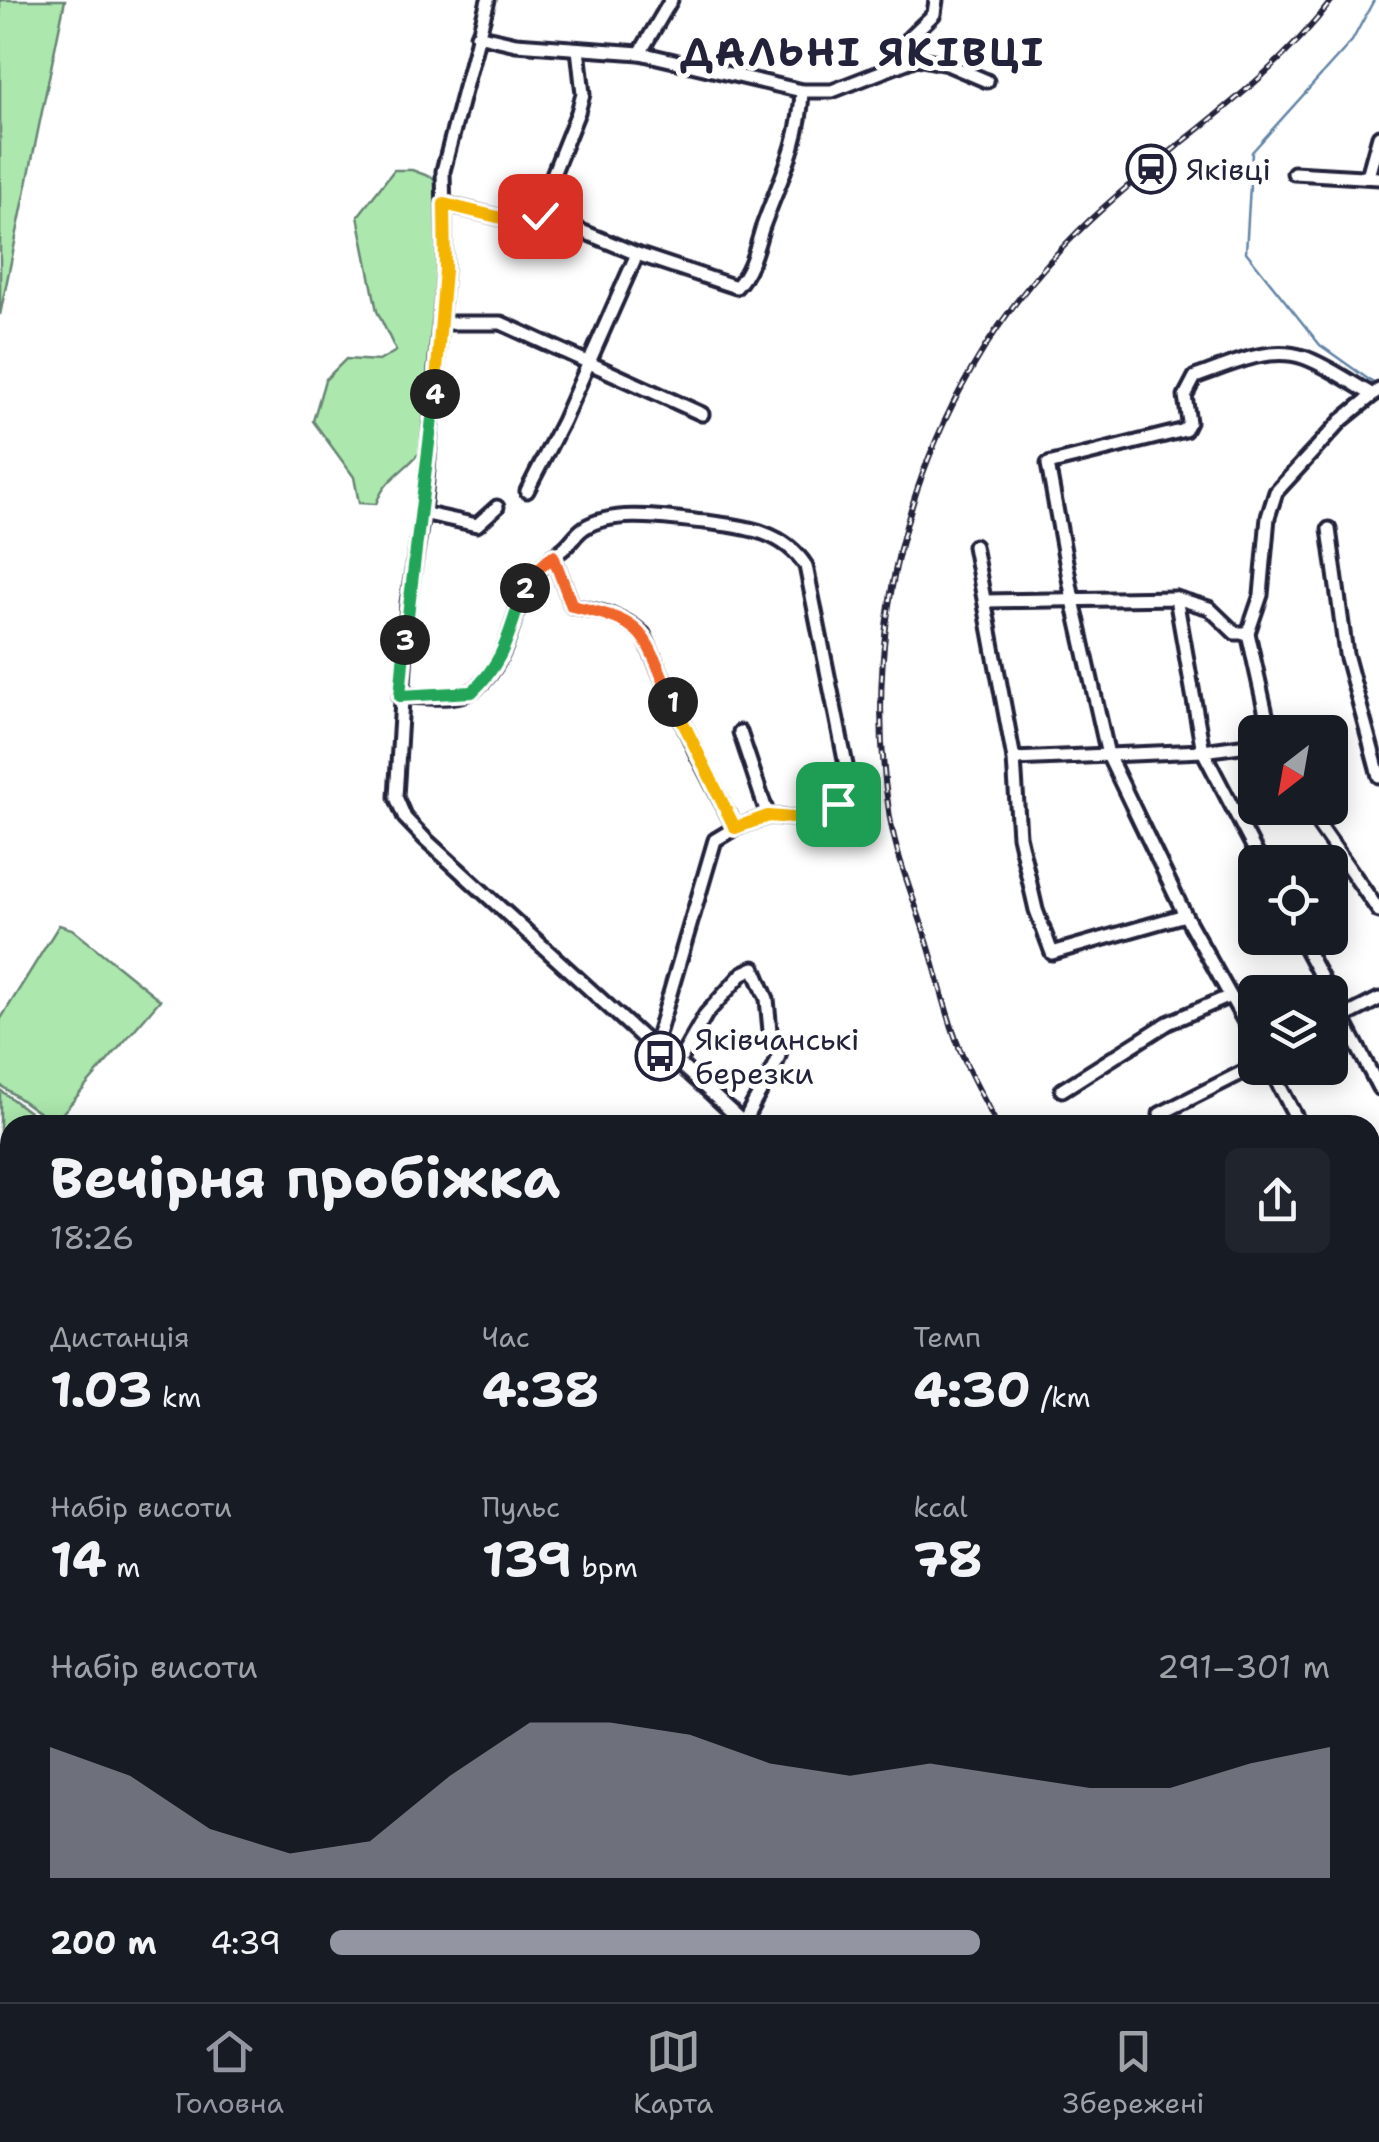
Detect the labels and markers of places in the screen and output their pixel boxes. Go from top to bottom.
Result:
station icon: Яківці [1125,143,1177,195]
place label: Яківці [1186,149,1271,190]
pin [498,174,583,259]
pin: 4 [410,369,460,419]
pin: 2 [500,563,550,613]
pin: 3 [380,615,430,665]
pin: 1 [648,677,698,727]
pin [796,762,881,847]
place label: Яківчанські березки [695,1019,859,1094]
bus stop icon: Яківчанські березки [634,1030,686,1082]

